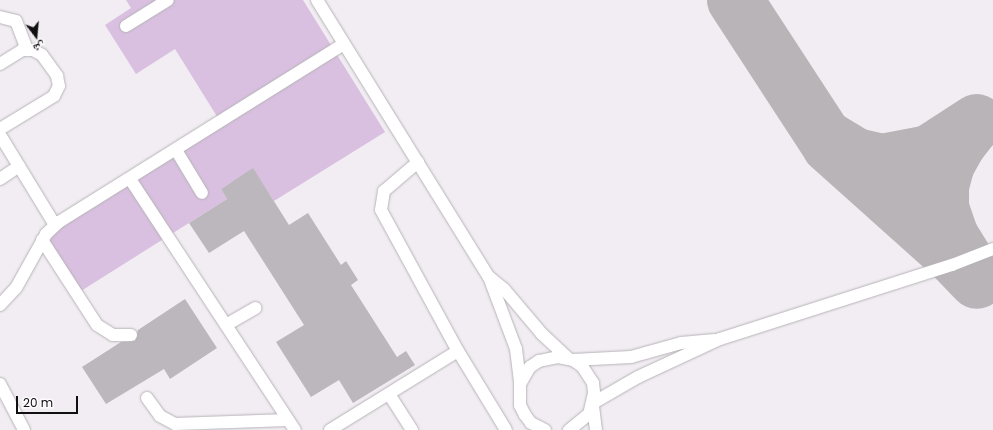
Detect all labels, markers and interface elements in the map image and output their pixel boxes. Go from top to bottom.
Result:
north arrow [16,16,56,56]
text: ش [32,38,47,57]
scale bar [18,388,80,414]
text: 20 m [23,394,53,411]

